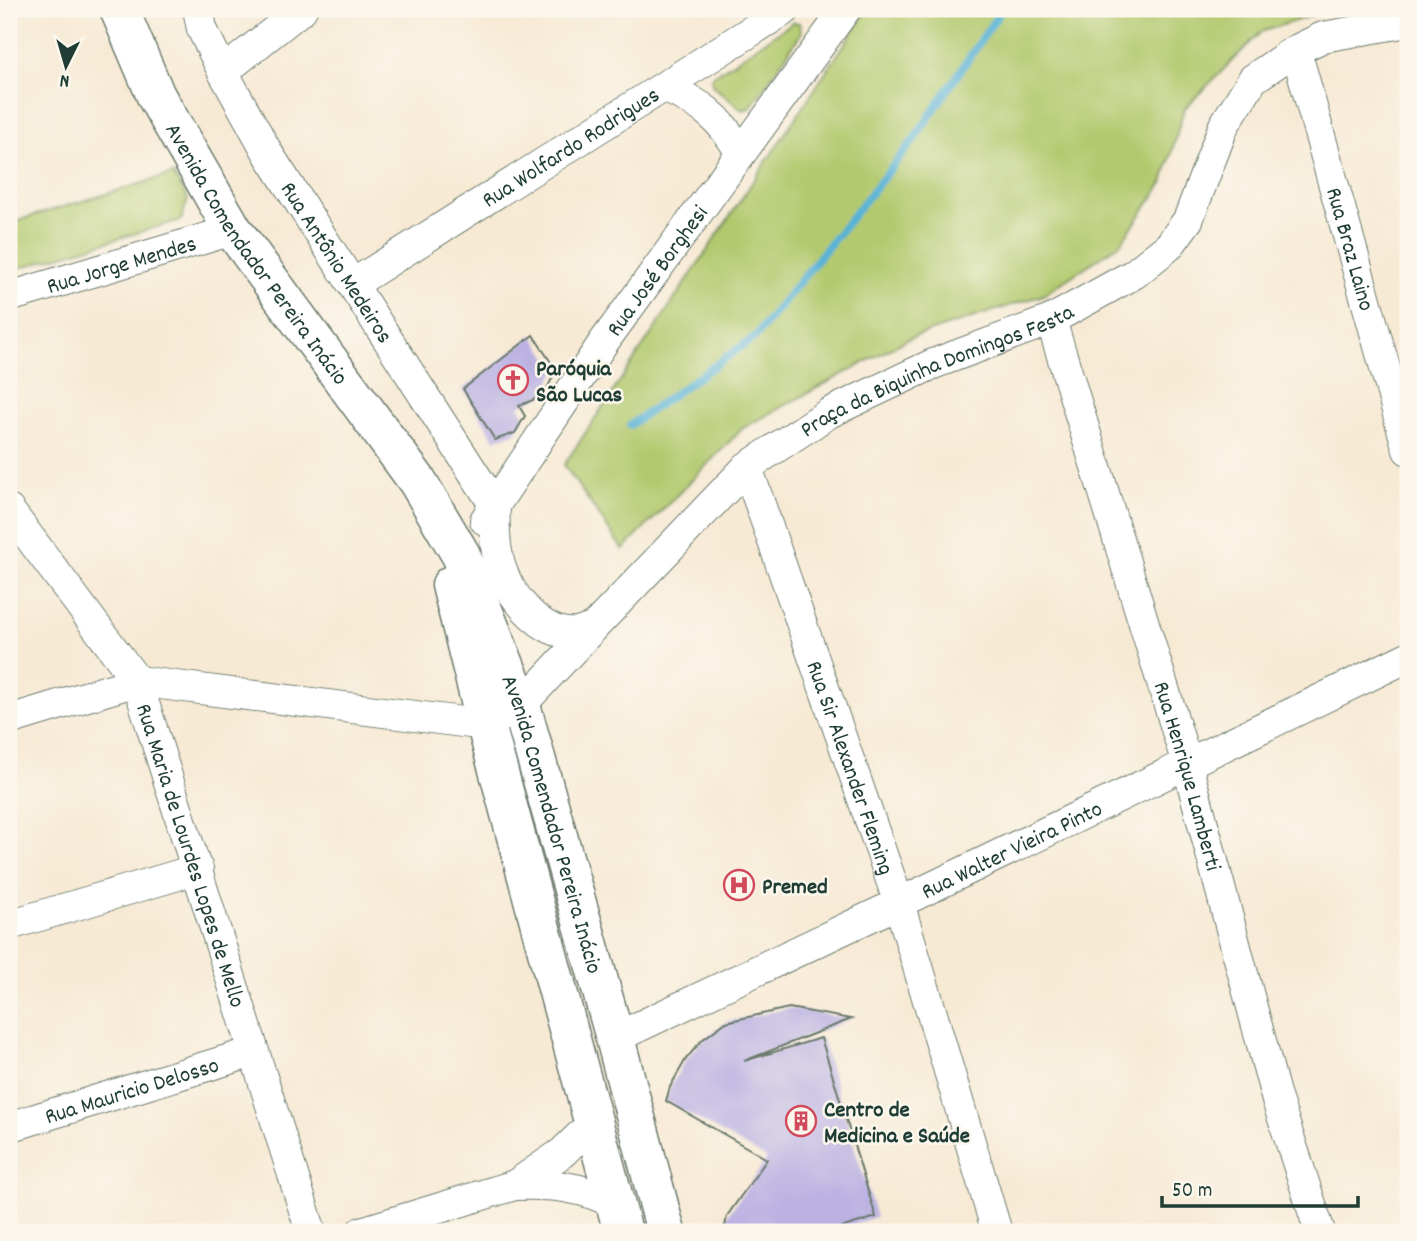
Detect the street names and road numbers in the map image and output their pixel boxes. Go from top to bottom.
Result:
street label: Rua Wolfardo Rodrigues [477,80,667,218]
street label: Avenida Comendador Pereira Inácio [155,118,355,393]
street label: Rua Antônio Medeiros [270,176,399,351]
street label: Rua Braz Laino [1315,184,1381,315]
street label: Rua José Borghesi [600,200,718,344]
street label: Rua Jorge Mendes [43,229,201,305]
street label: Praça da Biquinha Domingos Festa [795,297,1082,448]
street label: Rua Sir Alexander Fleming [796,657,901,880]
street label: Avenida Comendador Pereira Inácio [491,671,609,978]
street label: Rua Henrique Lamberti [1143,678,1228,875]
street label: Rua Maria de Lourdes Lopes de Mello [125,700,252,1012]
street label: Rua Walter Vieira Pinto [917,794,1109,910]
street label: Rua Mauricio Delosso [41,1050,224,1135]

